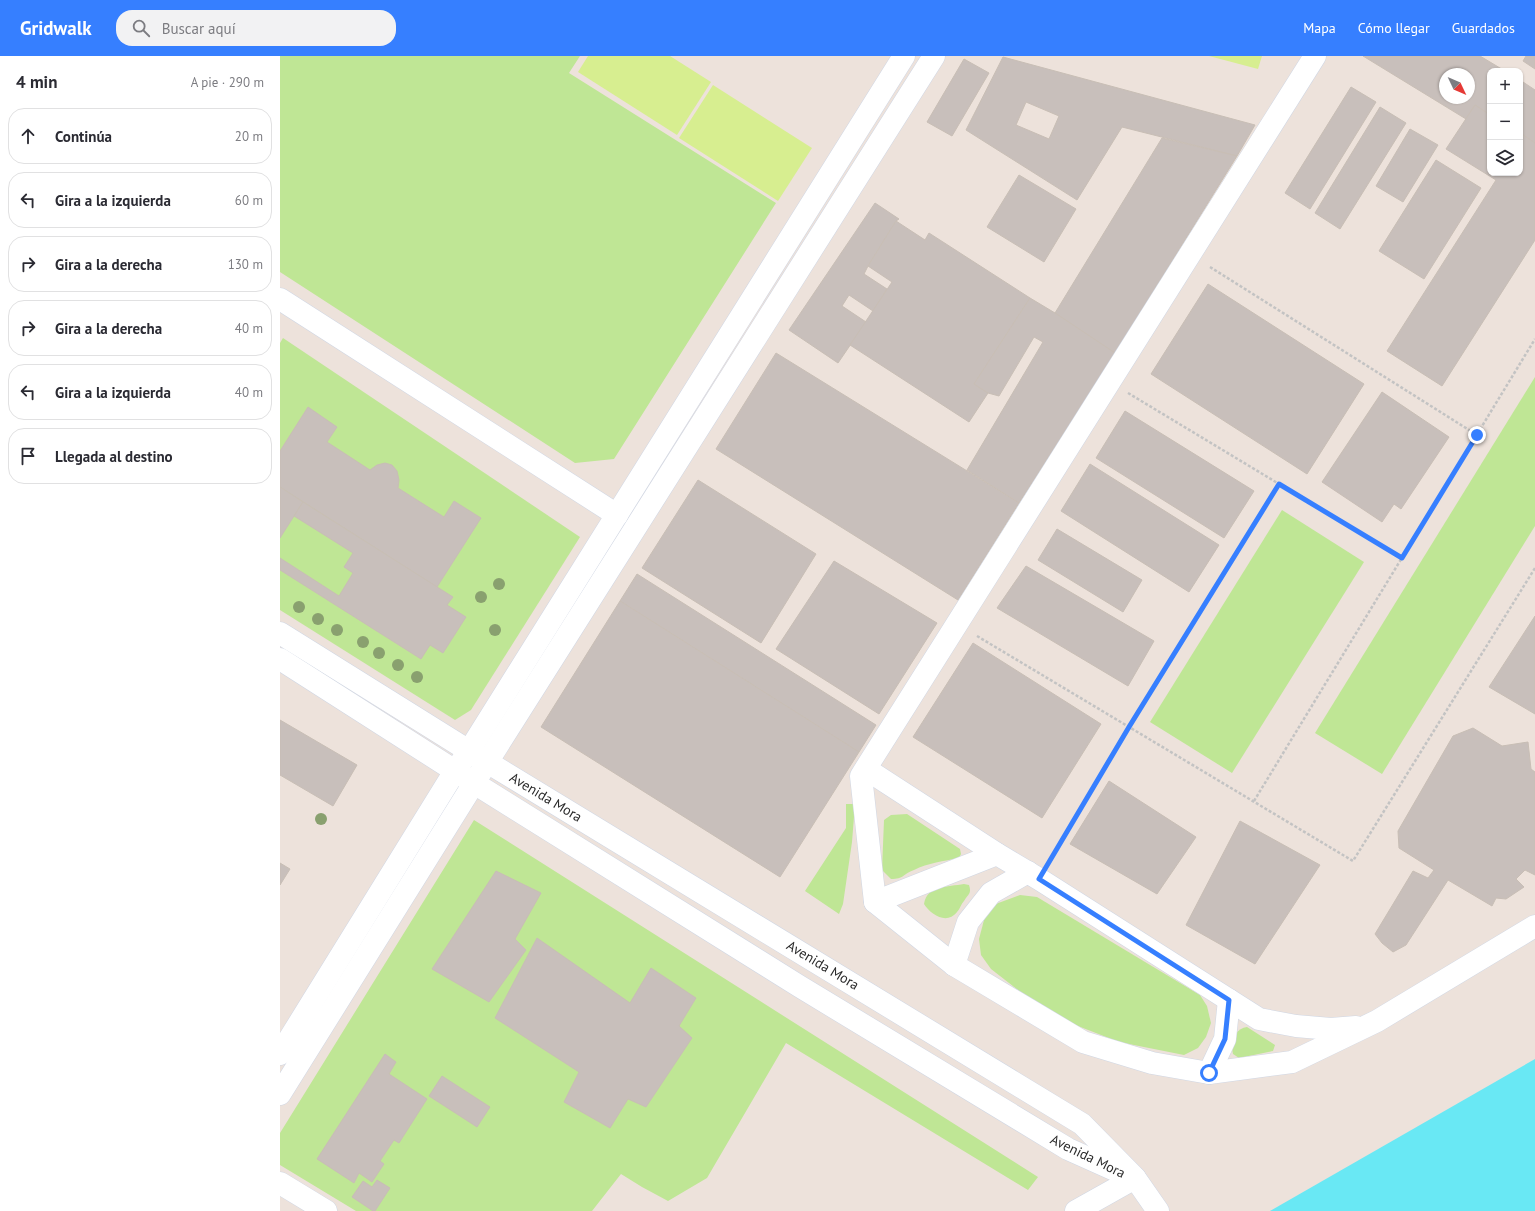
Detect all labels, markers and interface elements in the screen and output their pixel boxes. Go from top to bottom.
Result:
search box [116,10,396,46]
text: Gridwalk [20,16,92,40]
icon: search [130,17,152,39]
text: Buscar aquí [162,19,236,38]
text: Mapa [1303,19,1336,37]
text: Cómo llegar [1358,19,1430,37]
text: Guardados [1452,19,1515,37]
north arrow [1439,68,1475,104]
map controls [1487,68,1523,176]
button: + [1487,68,1523,104]
text: 4 min [16,71,57,93]
text: A pie · 290 m [191,74,264,91]
button: − [1487,104,1523,140]
icon: ahead [17,125,39,147]
text: Continúa [55,127,112,146]
text: 20 m [235,128,263,145]
button: layers [1487,140,1523,176]
icon: left [17,189,39,211]
text: Gira a la izquierda [55,191,171,210]
text: 60 m [235,192,263,209]
icon: right [17,253,39,275]
text: Gira a la derecha [55,255,162,274]
text: 130 m [228,256,263,273]
icon: right [17,317,39,339]
text: Gira a la derecha [55,319,162,338]
text: 40 m [235,320,263,337]
icon: left [17,381,39,403]
text: Gira a la izquierda [55,383,171,402]
text: 40 m [235,384,263,401]
route end [1468,426,1486,444]
icon: arrive [17,445,39,467]
text: Llegada al destino [55,447,173,466]
street label: Avenida Mora [507,768,586,826]
street label: Avenida Mora [784,936,863,994]
route start [1200,1064,1218,1082]
street label: Avenida Mora [1048,1130,1129,1182]

